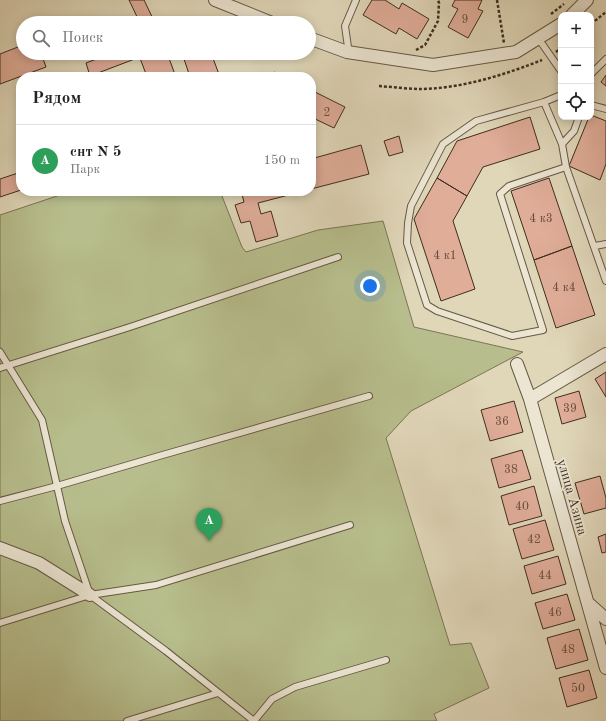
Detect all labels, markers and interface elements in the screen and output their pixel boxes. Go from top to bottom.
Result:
map controls [558,12,594,120]
button: + [558,12,594,48]
house number: 9 [462,14,468,26]
search box [16,16,316,60]
icon: search [30,27,52,49]
text: Поиск [62,31,103,46]
button: − [558,48,594,84]
button: locate [558,84,594,120]
text: Рядом [32,90,81,107]
house number: 2 [324,107,330,119]
text: снт N 5 [70,145,121,160]
text: A [40,154,50,167]
text: 150 m [263,154,300,167]
text: Парк [70,163,100,176]
house number: 4 к3 [529,213,553,225]
house number: 4 к1 [433,250,457,262]
your location [360,276,380,296]
house number: 4 к4 [552,282,576,294]
house number: 39 [563,403,577,415]
house number: 36 [495,416,509,428]
street label: улица Азина [554,458,590,537]
house number: 38 [504,464,518,476]
house number: 40 [515,501,529,513]
pin: A [196,508,222,541]
house number: 42 [527,534,541,546]
house number: 44 [538,570,552,582]
house number: 46 [548,607,562,619]
house number: 48 [561,644,575,656]
house number: 50 [571,682,585,695]

